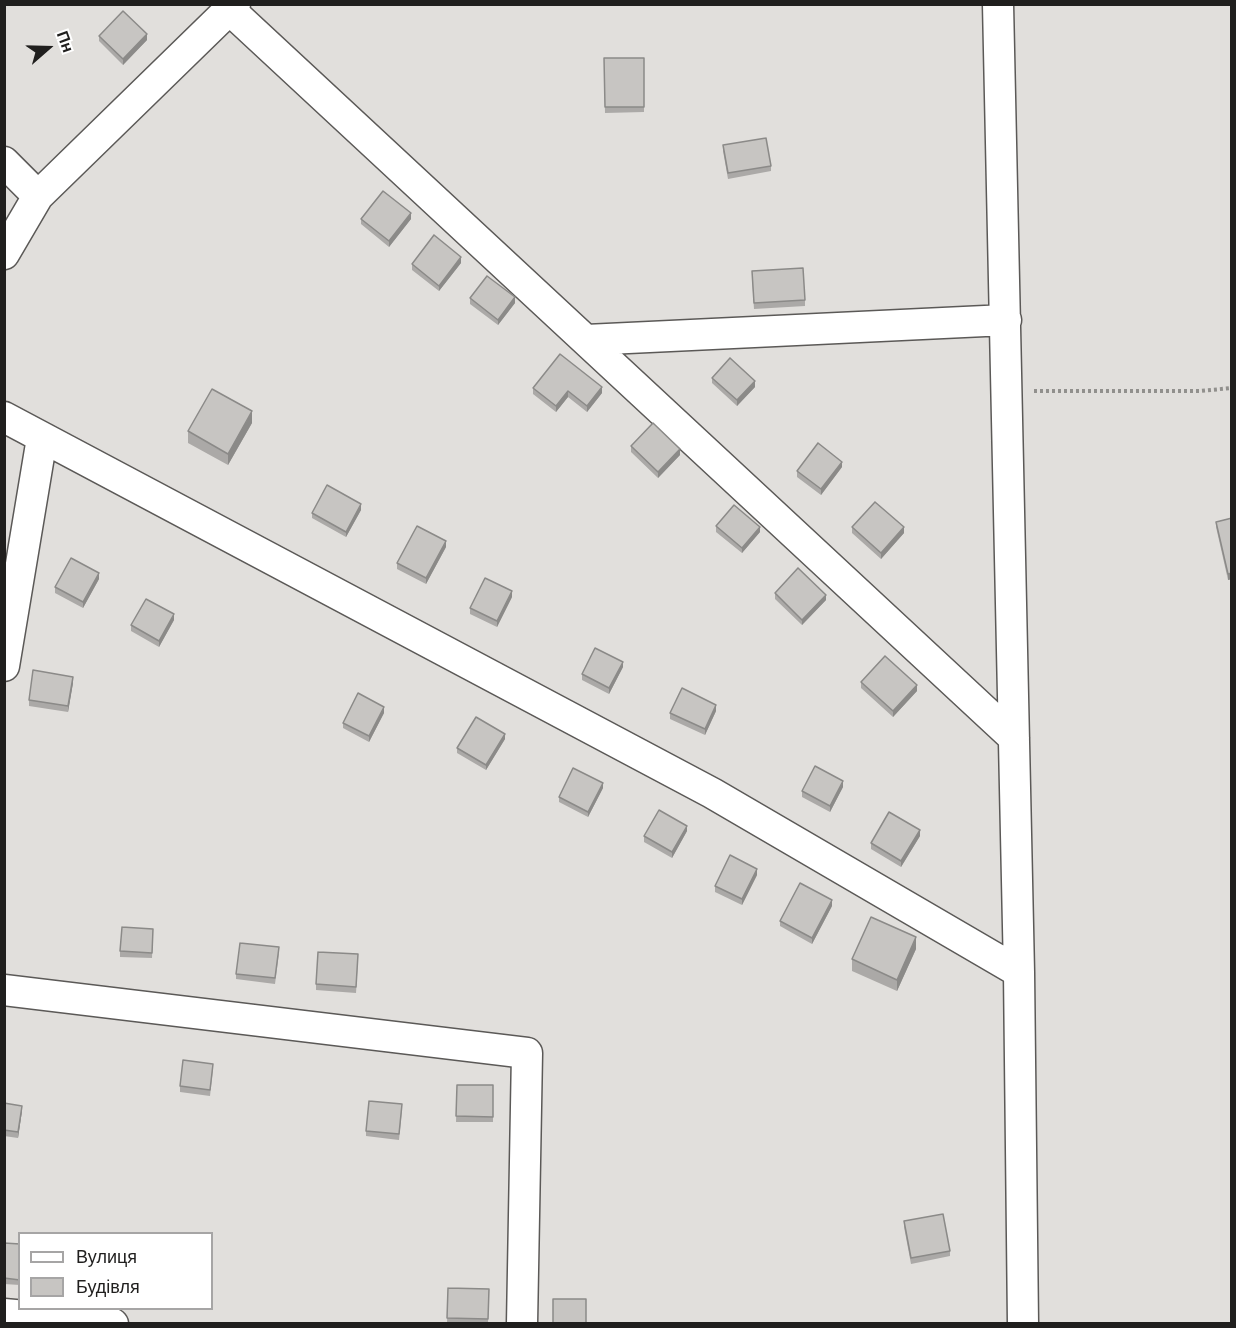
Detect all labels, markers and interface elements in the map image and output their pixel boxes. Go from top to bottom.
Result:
north arrow [18,18,78,78]
text: Пн [53,28,78,55]
legend [18,1232,213,1310]
text: Вулиця [76,1246,137,1267]
text: Будівля [76,1276,140,1297]

